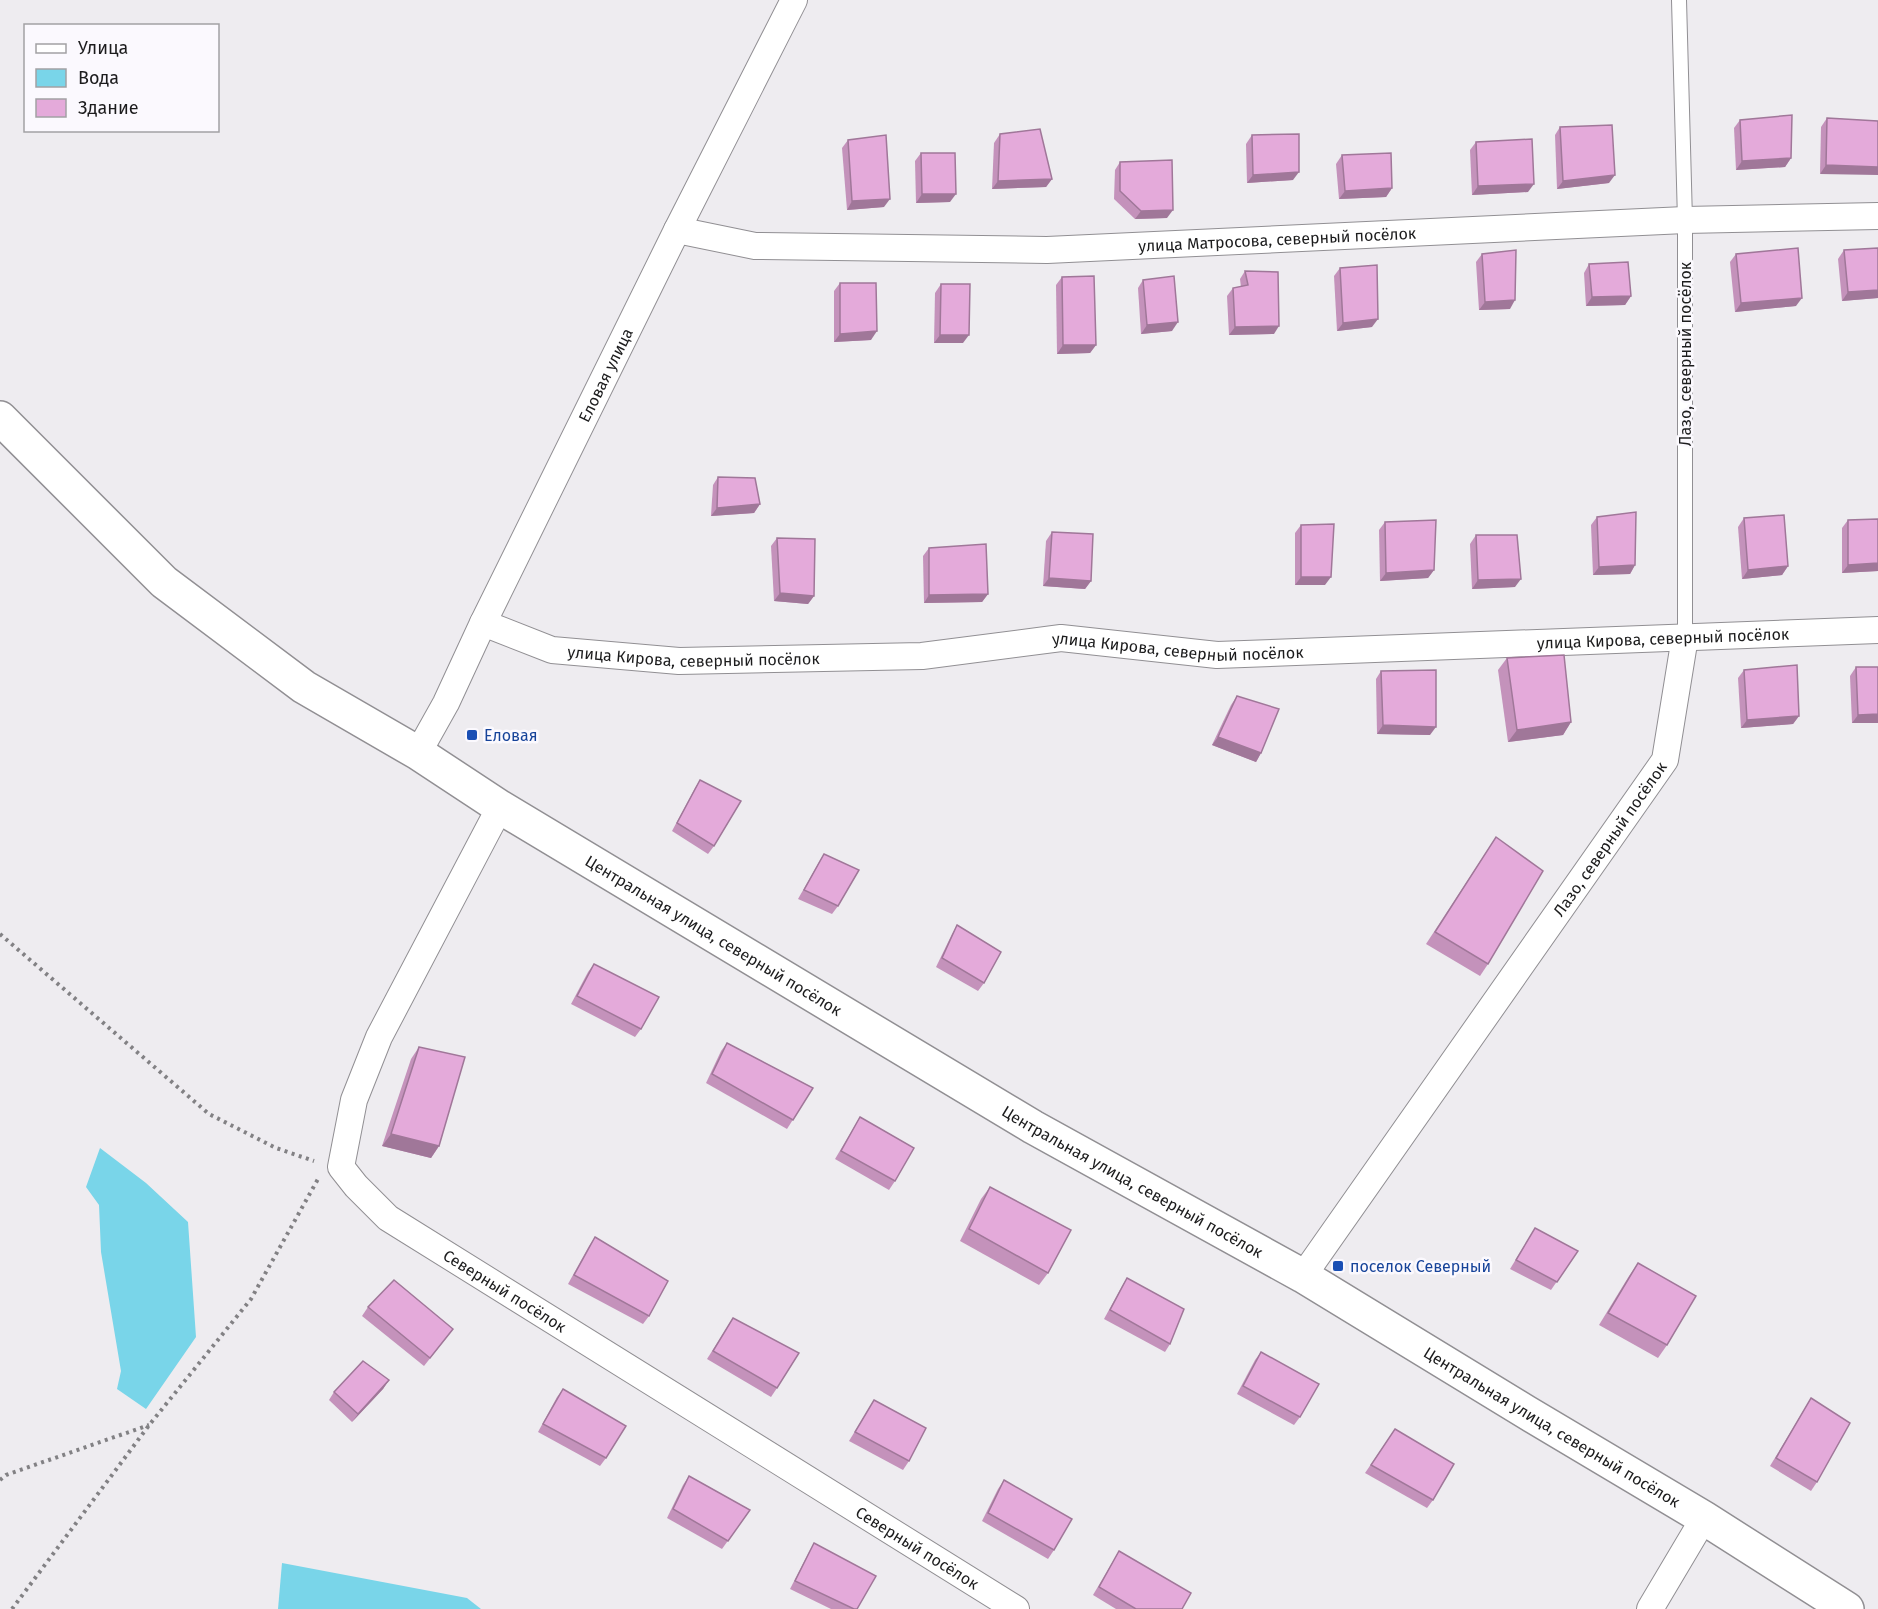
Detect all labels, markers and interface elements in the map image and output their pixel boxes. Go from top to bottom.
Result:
legend [24,24,219,132]
text: Улица [78,37,128,59]
text: Вода [78,67,119,89]
text: Здание [78,97,139,119]
street label: улица Матросова, северный посёлок [1138,224,1417,256]
street label: Лазо, северный посёлок [1676,261,1695,446]
street label: Еловая улица [575,325,637,425]
street label: улица Кирова, северный посёлок [1536,624,1790,653]
street label: улица Кирова, северный посёлок [1051,629,1305,665]
street label: улица Кирова, северный посёлок [567,642,821,671]
place label: Еловая [484,726,538,745]
marker: Еловая [465,728,479,742]
street label: Лазо, северный посёлок [1549,758,1671,920]
street label: Центральная улица, северный посёлок [582,851,846,1020]
street label: Центральная улица, северный посёлок [998,1102,1267,1262]
street label: Северный посёлок [440,1246,570,1337]
place label: поселок Северный [1350,1257,1491,1276]
marker: поселок Северный [1331,1259,1345,1273]
street label: Центральная улица, северный посёлок [1420,1343,1684,1512]
street label: Северный посёлок [852,1503,983,1594]

